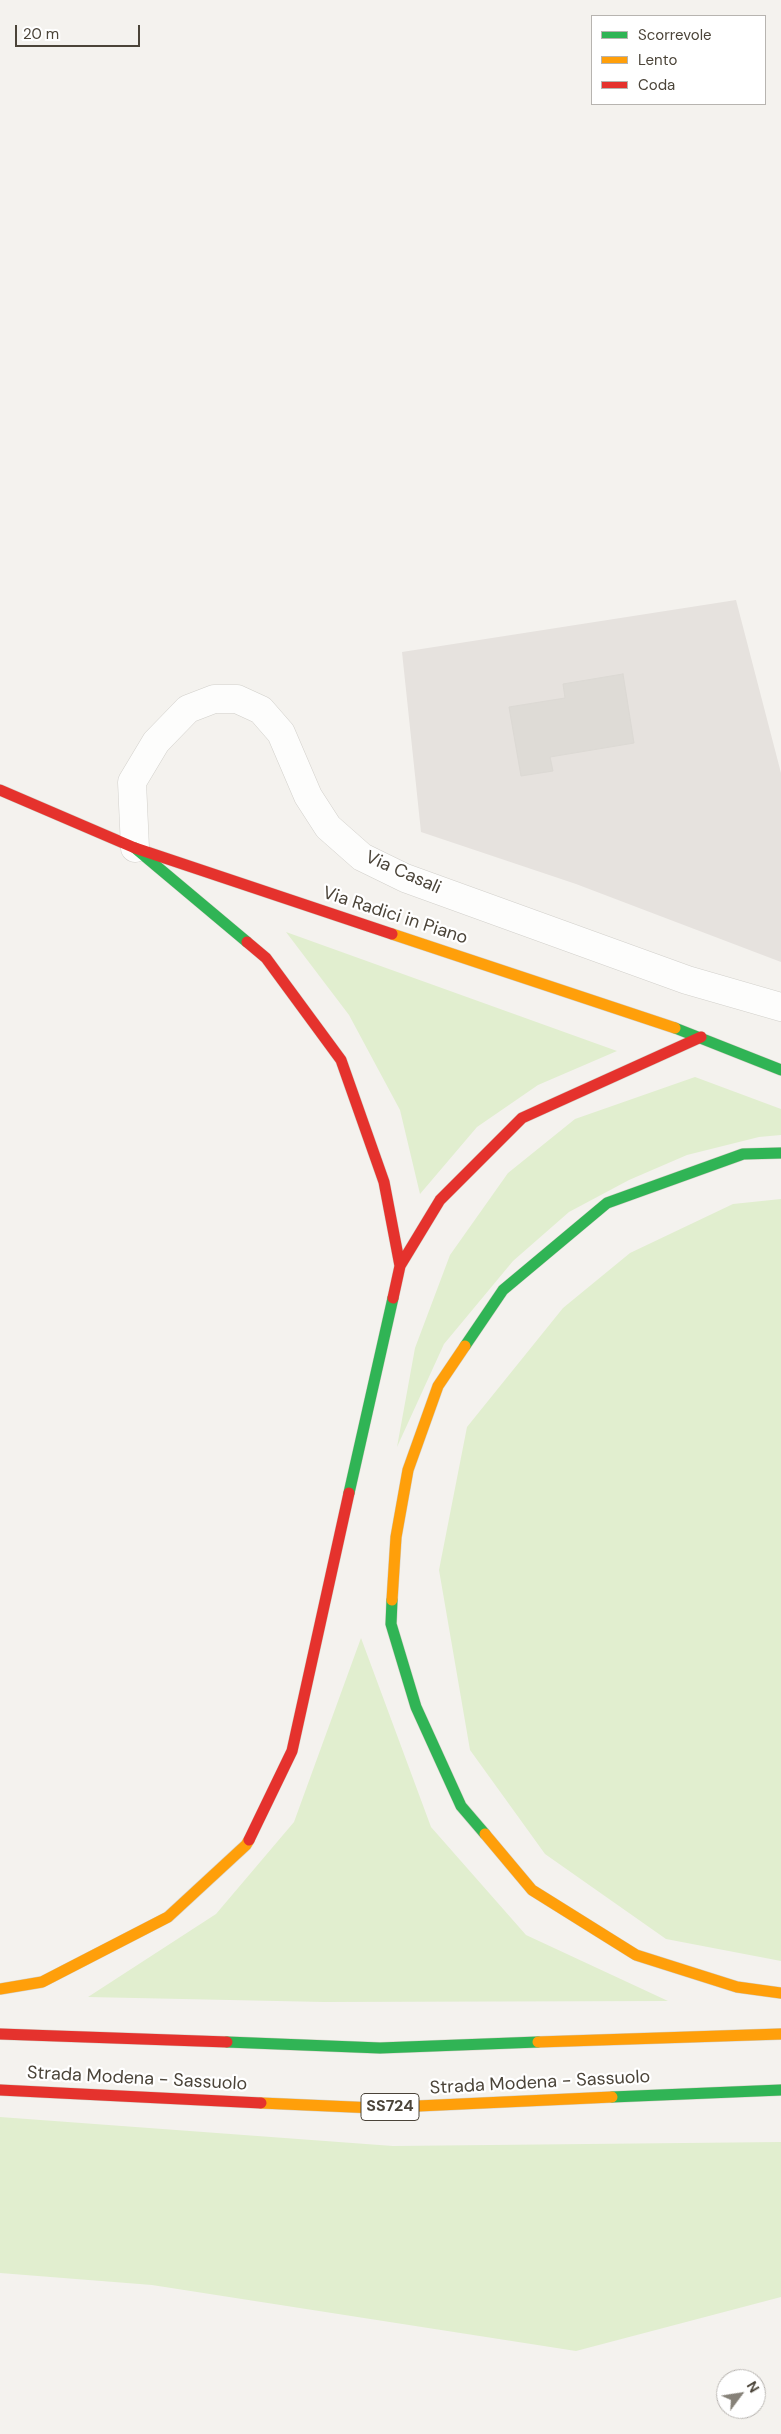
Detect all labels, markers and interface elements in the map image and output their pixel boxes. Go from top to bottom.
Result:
scale bar [18,15,142,47]
legend [591,15,766,105]
text: 20 m [23,24,59,44]
text: Scorrevole [638,25,712,45]
text: Lento [638,50,677,70]
text: Coda [638,75,675,95]
street label: Via Casali [362,847,444,899]
street label: Via Radici in Piano [320,882,470,950]
street label: Strada Modena - Sassuolo [26,2062,248,2096]
street label: Strada Modena - Sassuolo [429,2066,651,2100]
road number: SS724 [361,2094,419,2120]
north arrow [716,2369,766,2419]
text: N [743,2378,763,2396]

